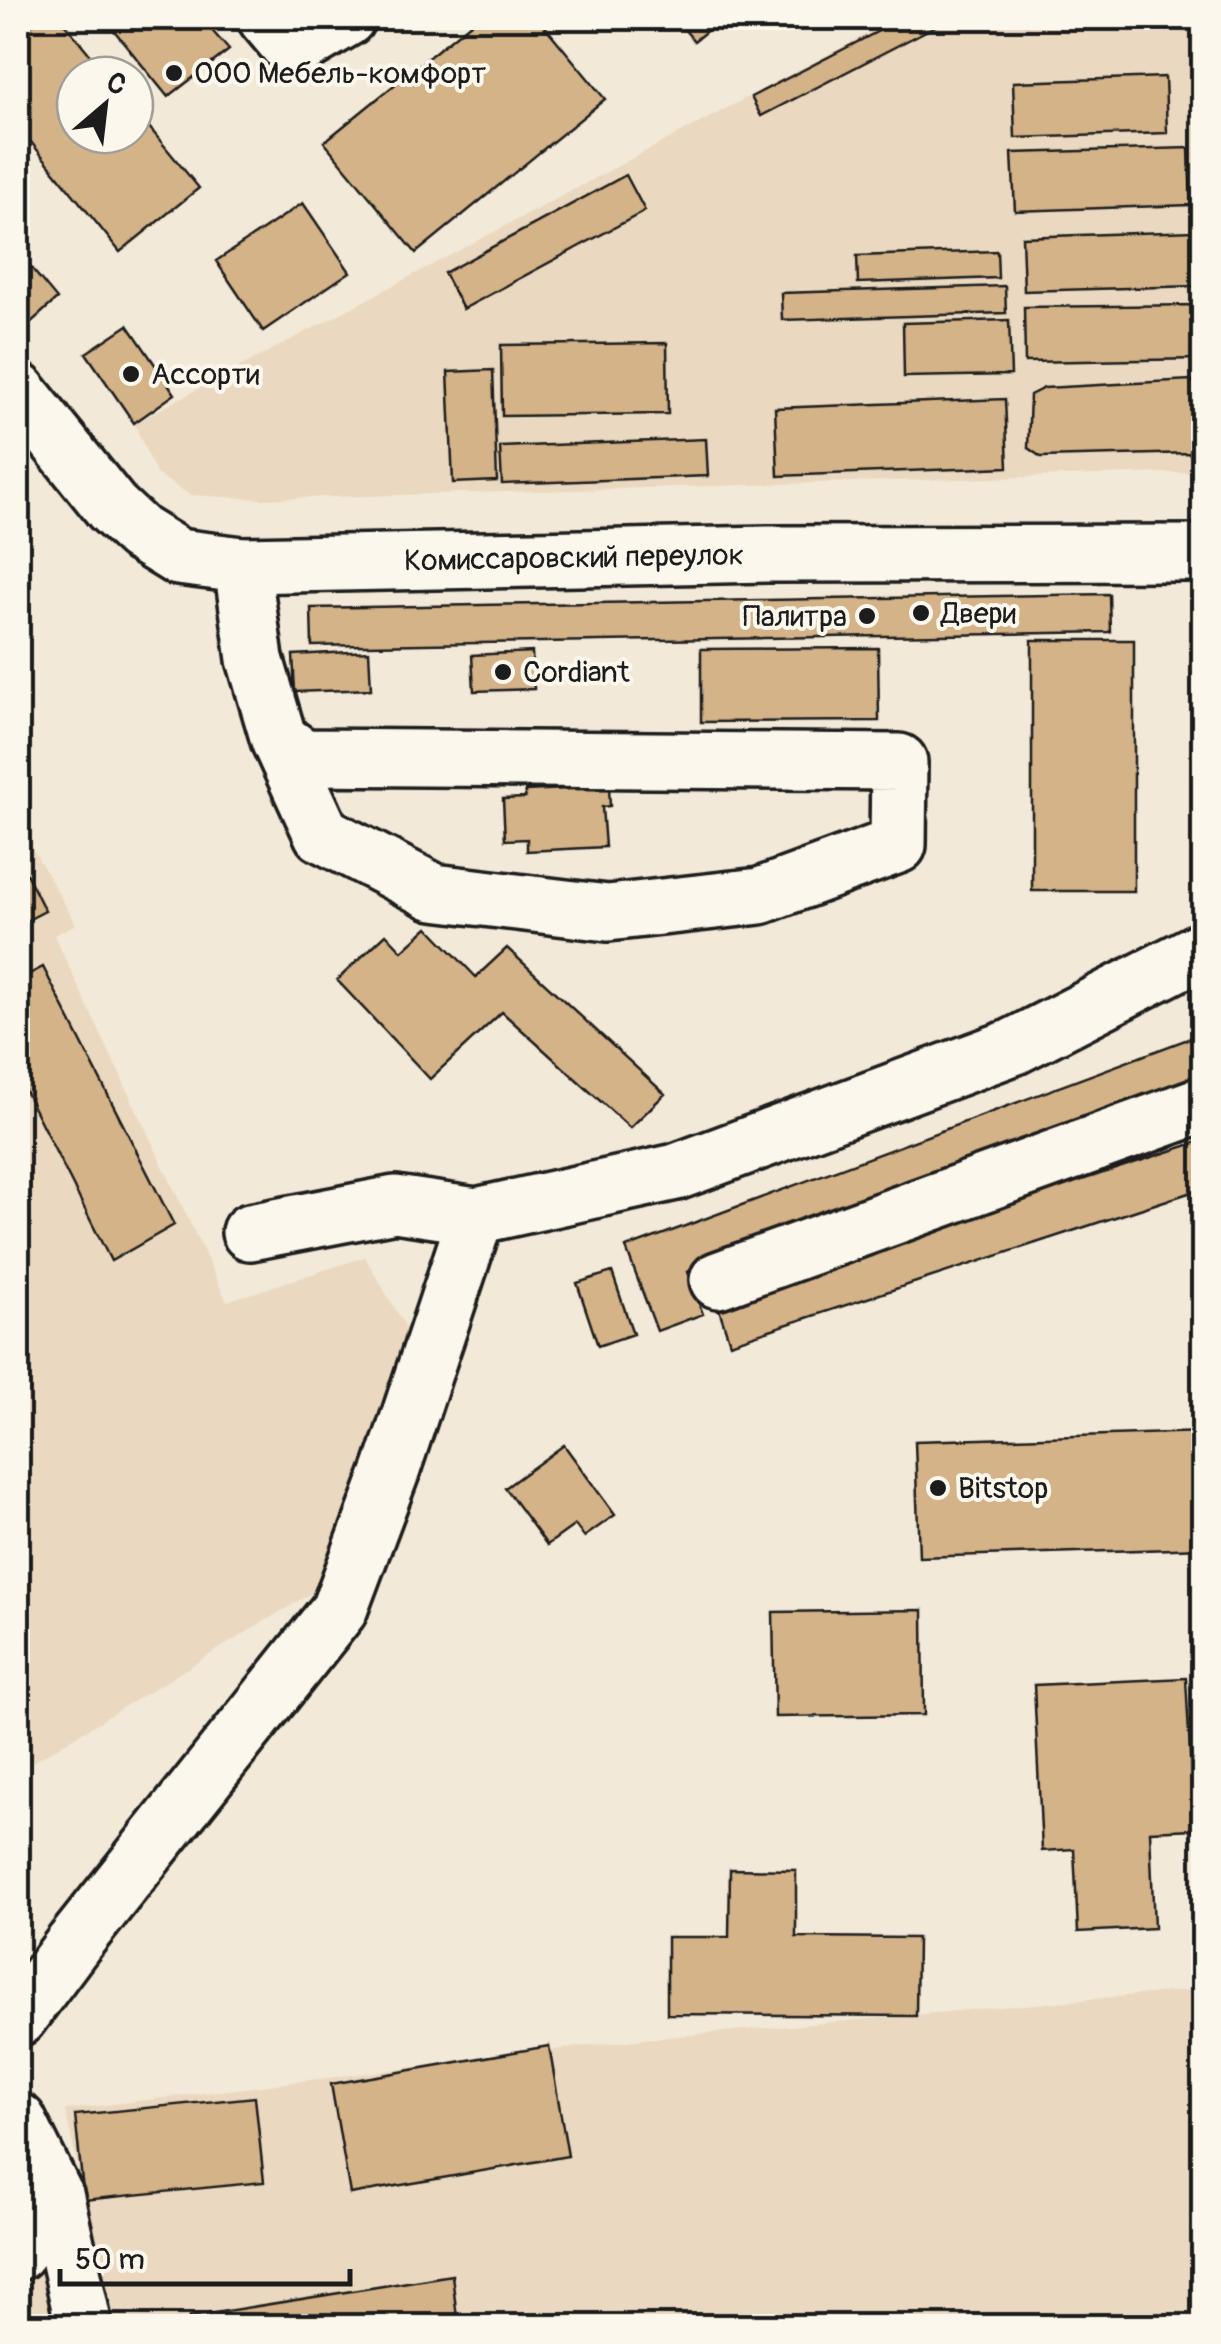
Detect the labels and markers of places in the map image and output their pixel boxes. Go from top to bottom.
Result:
place label: ООО Мебель-комфорт [194,55,486,92]
marker: ООО Мебель-комфорт [163,62,185,84]
place label: Ассорти [151,356,260,393]
marker: Ассорти [120,363,142,385]
place label: Двери [940,595,1016,632]
place label: Палитра [743,598,847,635]
marker: Двери [910,602,932,624]
marker: Палитра [856,605,878,627]
place label: Cordiant [523,654,630,691]
marker: Cordiant [492,661,514,683]
place label: Bitstop [958,1470,1048,1507]
marker: Bitstop [927,1477,949,1499]

